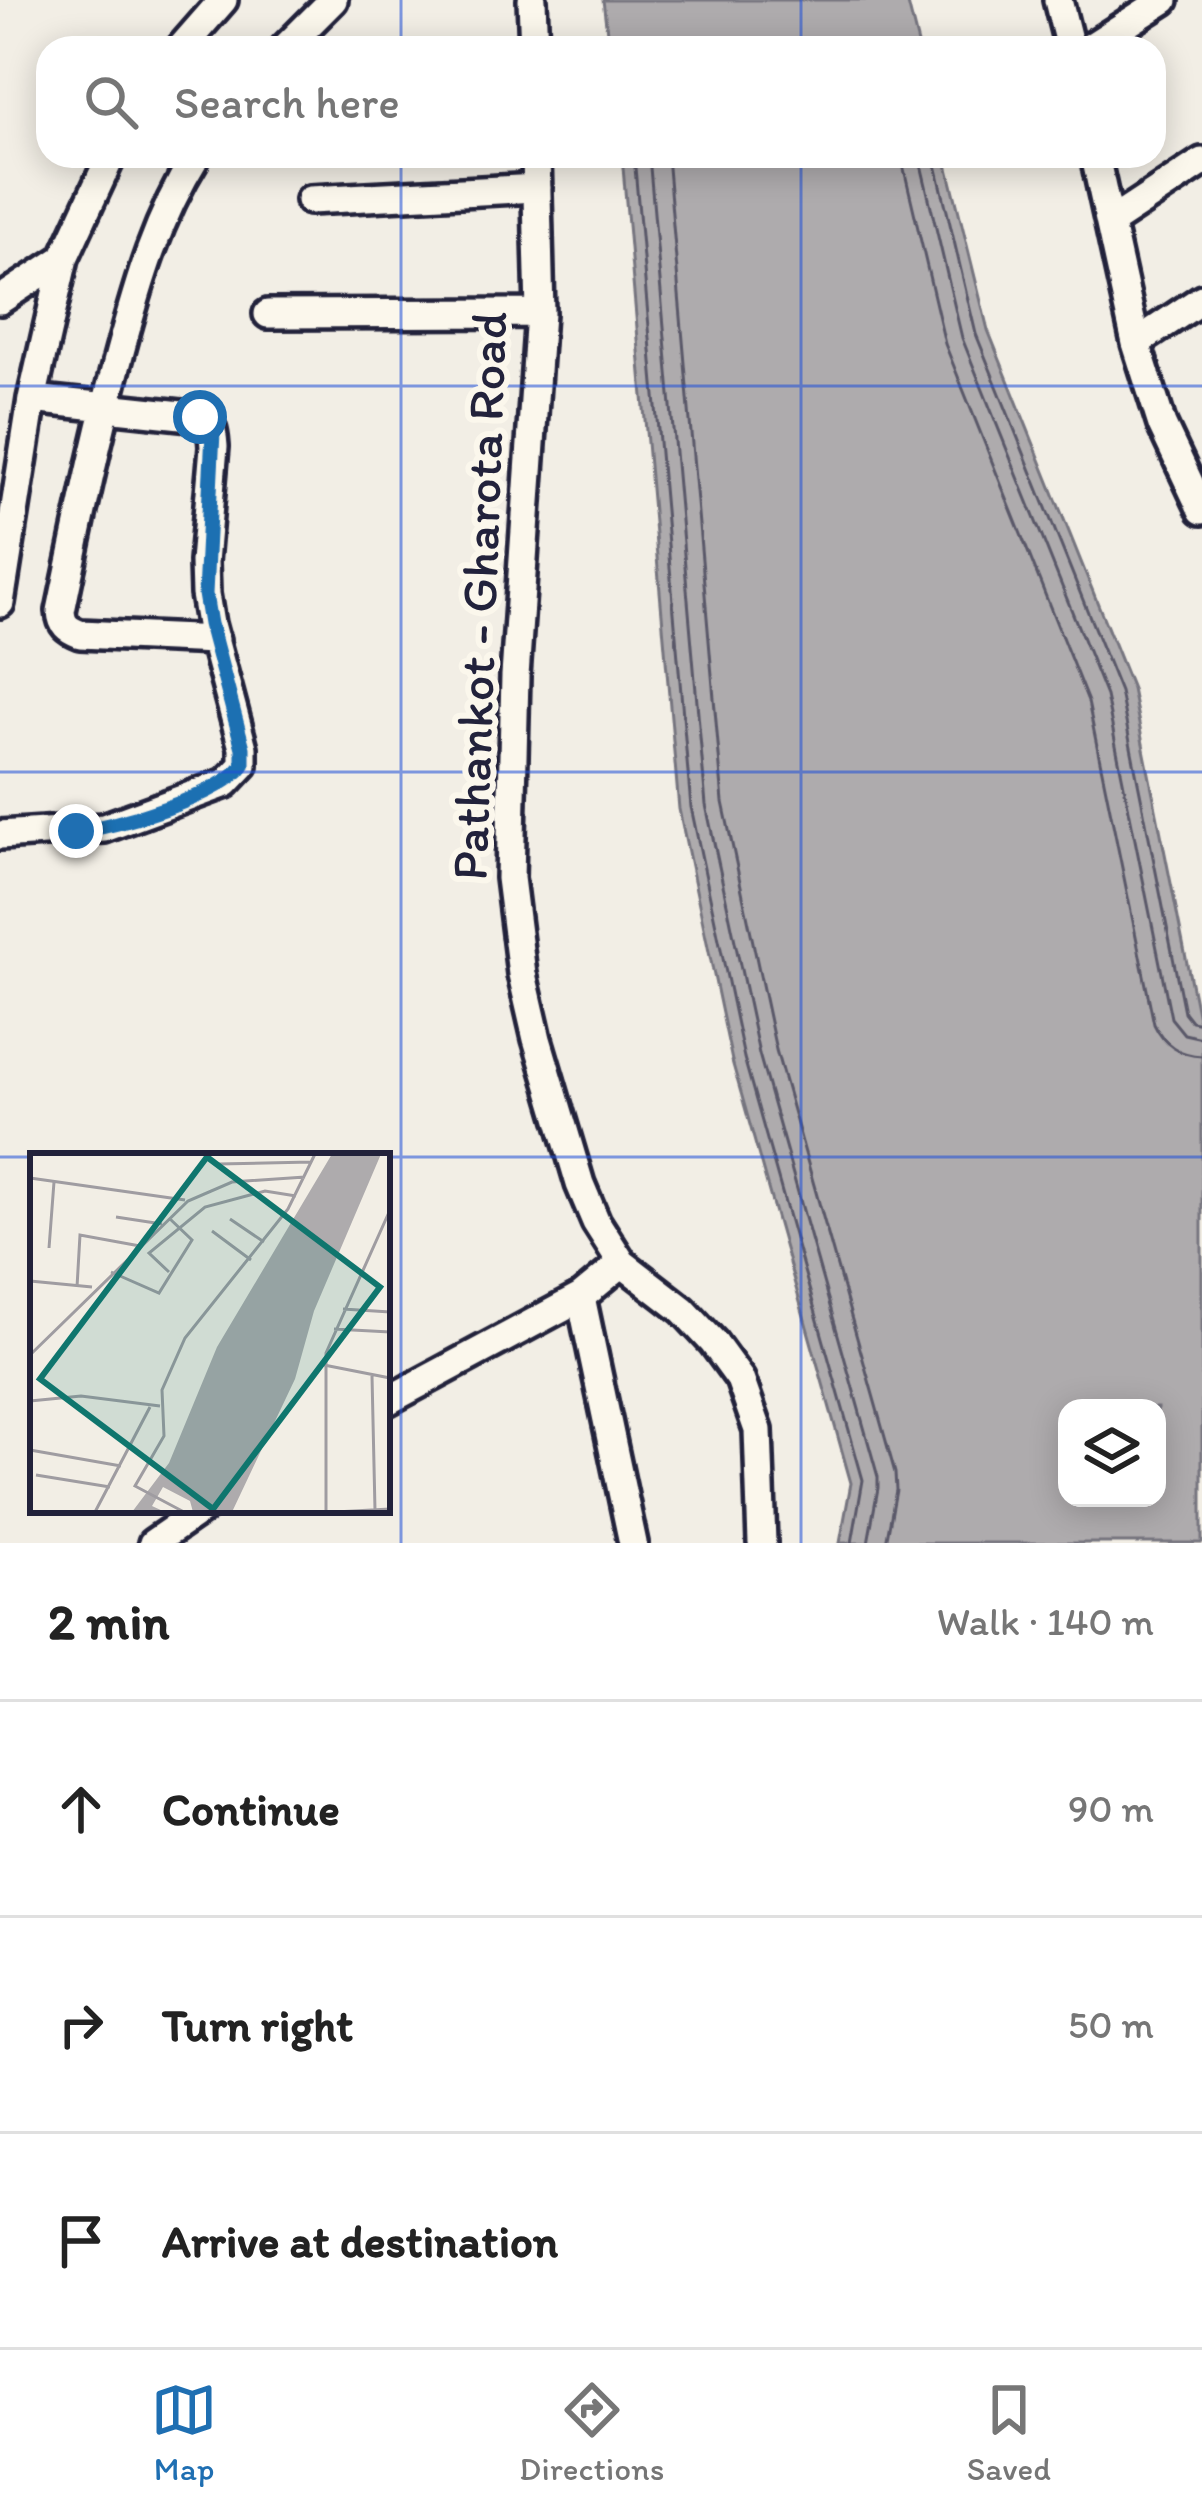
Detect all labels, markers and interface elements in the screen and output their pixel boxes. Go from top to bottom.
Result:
search box [36,36,1166,168]
icon: search [78,69,144,135]
text: Search here [174,75,400,129]
street label: Pathankot - Gharota Road [439,310,519,882]
route start [173,390,227,444]
route end [49,804,103,858]
inset map [30,1153,390,1513]
map controls [1058,1399,1166,1507]
button: layers [1058,1399,1166,1507]
text: 2 min [48,1591,169,1652]
text: Walk · 140 m [937,1598,1154,1645]
icon: ahead [48,1776,114,1842]
text: Continue [162,1782,340,1836]
text: 90 m [1068,1785,1154,1832]
icon: right [48,1992,114,2058]
text: Turn right [162,1998,353,2052]
text: 50 m [1068,2001,1154,2048]
icon: arrive [48,2208,114,2274]
text: Arrive at destination [162,2214,558,2268]
tab: Map [151,2377,217,2488]
tab: Directions [519,2377,664,2488]
tab: Saved [967,2377,1051,2488]

